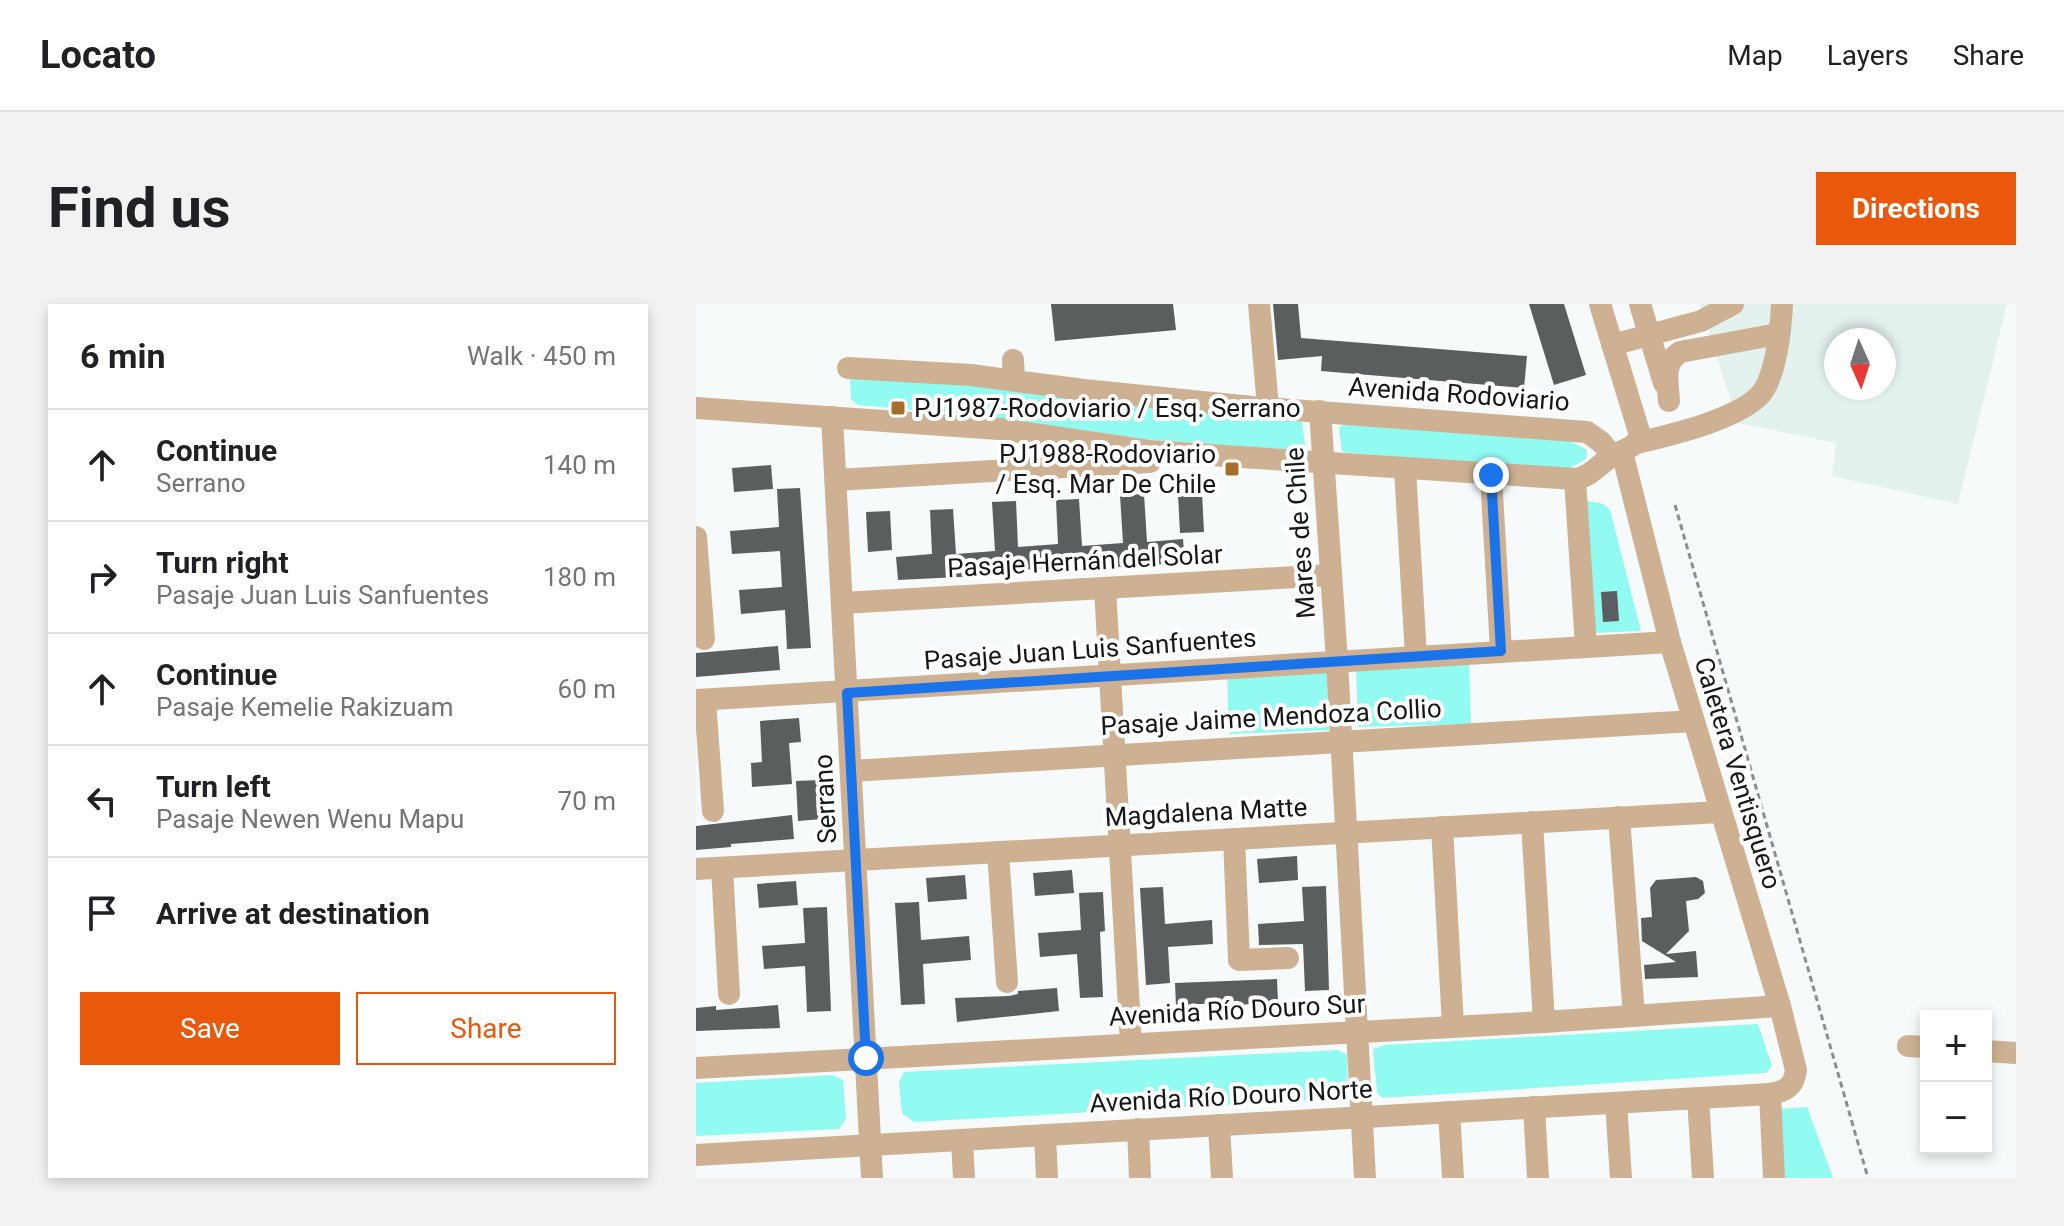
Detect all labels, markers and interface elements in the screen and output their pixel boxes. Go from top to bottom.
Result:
text: Locato [40,33,156,77]
text: Map [1727,39,1783,72]
text: Layers [1827,39,1909,72]
text: Share [1953,39,2024,72]
button: Directions [1816,172,2016,245]
text: Find us [48,175,231,241]
north arrow [1824,328,1896,400]
text: 6 min [80,336,165,376]
text: Walk · 450 m [467,341,616,371]
street label: Avenida Rodoviario [1347,371,1571,417]
place label: PJ1987-Rodoviario / Esq. Serrano [914,393,1301,423]
marker: PJ1987-Rodoviario / Esq. Serrano [889,399,907,417]
text: Continue [156,433,277,468]
place label: PJ1988-Rodoviario / Esq. Mar De Chile [995,439,1216,499]
icon: ahead [80,443,124,487]
street label: Mares de Chile [1279,446,1321,620]
text: 140 m [543,450,616,480]
route end [1473,457,1509,493]
marker: PJ1988-Rodoviario / Esq. Mar De Chile [1223,460,1241,478]
text: Serrano [156,468,246,498]
street label: Pasaje Hernán del Solar [947,539,1224,583]
text: Turn right [156,545,289,580]
icon: right [80,555,124,599]
text: 180 m [543,562,616,592]
text: Pasaje Juan Luis Sanfuentes [156,580,489,610]
street label: Pasaje Juan Luis Sanfuentes [923,622,1257,676]
street label: Caletera Ventisquero [1688,653,1788,893]
text: Continue [156,657,277,692]
icon: ahead [80,667,124,711]
text: 60 m [558,674,616,704]
text: Pasaje Kemelie Rakizuam [156,692,454,722]
street label: Pasaje Jaime Mendoza Collio [1100,693,1442,741]
street label: Serrano [808,753,842,845]
text: Turn left [156,769,271,804]
icon: left [80,779,124,823]
text: 70 m [558,786,616,816]
street label: Magdalena Matte [1104,792,1308,832]
text: Pasaje Newen Wenu Mapu [156,804,464,834]
icon: arrive [80,891,124,935]
text: Arrive at destination [156,896,430,931]
street label: Avenida Río Douro Sur [1108,988,1366,1032]
button: Save [80,992,340,1065]
button: Share [356,992,616,1065]
map controls [1920,1010,1992,1154]
button: + [1920,1010,1992,1082]
route start [848,1040,884,1076]
street label: Avenida Río Douro Norte [1089,1074,1373,1118]
button: − [1920,1082,1992,1154]

